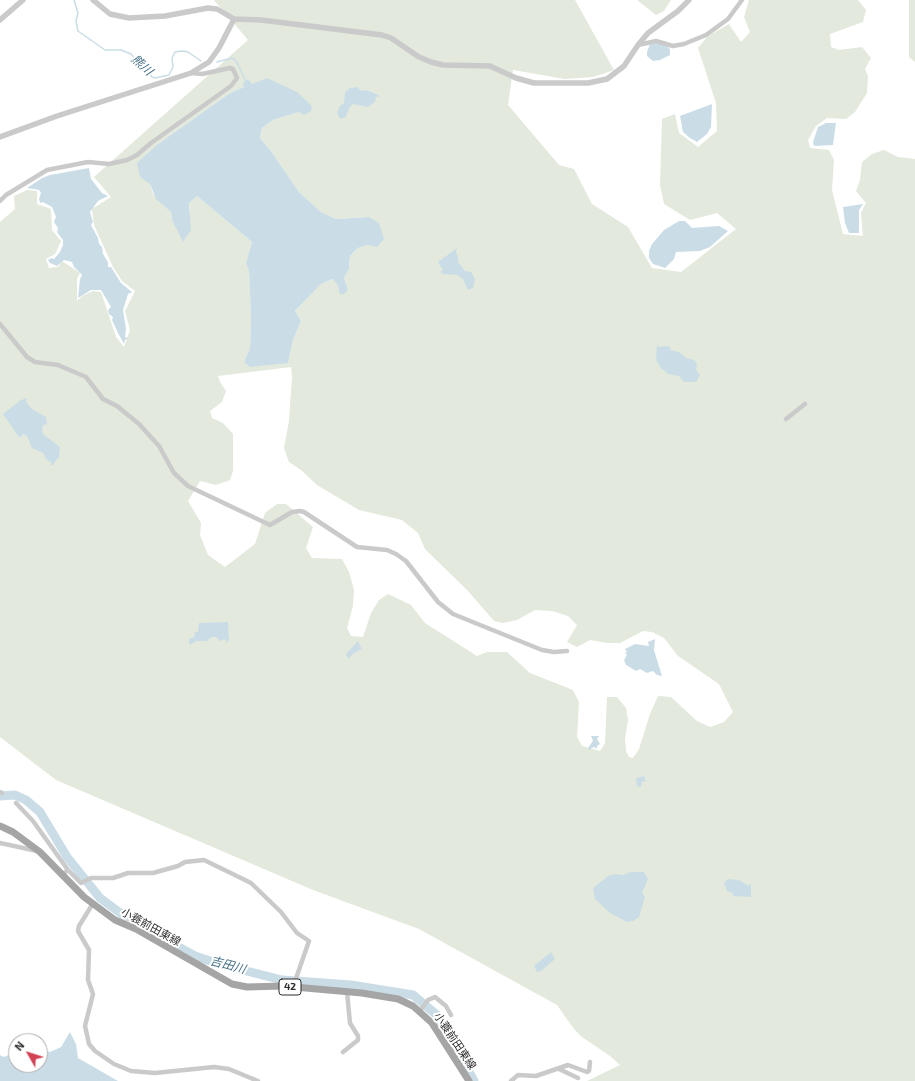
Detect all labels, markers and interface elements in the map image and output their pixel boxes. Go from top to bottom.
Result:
water label: 熊川 [128,52,156,78]
street label: 小蓑前田東線 [119,905,183,949]
water label: 吉田川 [209,953,247,977]
road number: 42 [279,979,301,995]
street label: 小蓑前田東線 [431,1010,479,1072]
north arrow [8,1033,48,1073]
text: N [12,1039,27,1053]

